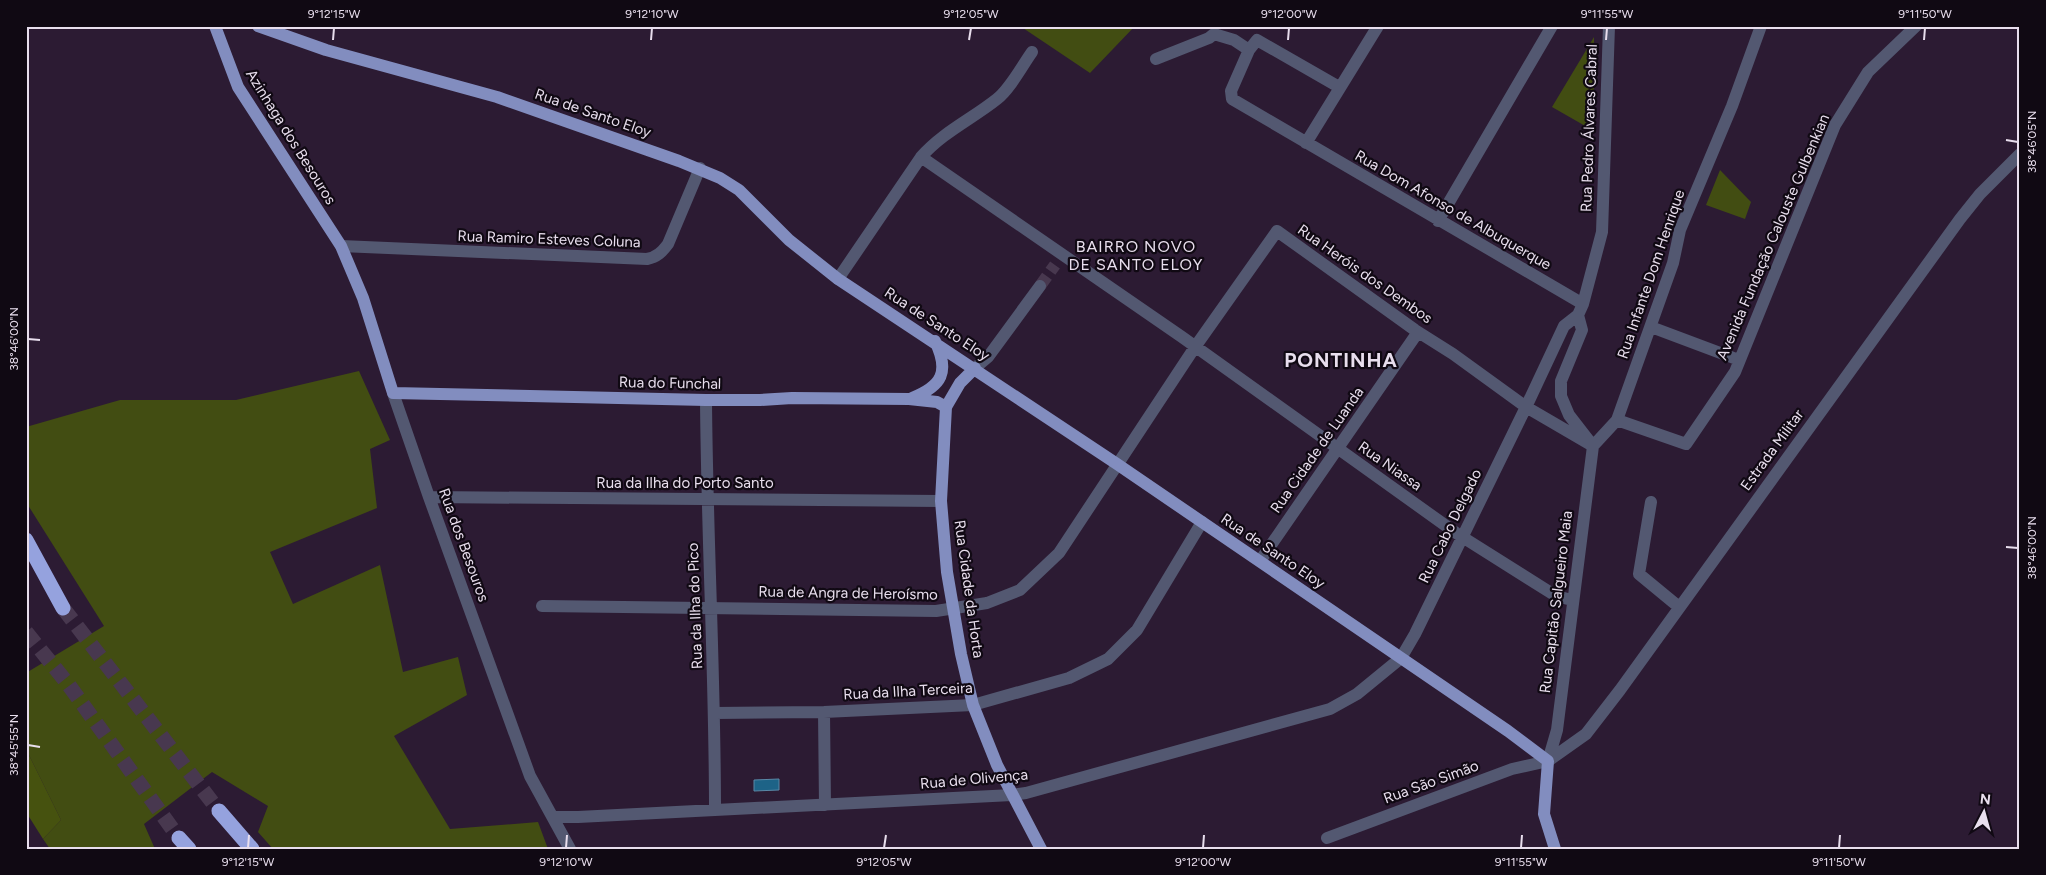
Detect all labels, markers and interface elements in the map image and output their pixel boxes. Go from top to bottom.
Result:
text: 9°12'15"W [308,7,361,21]
text: 9°12'10"W [625,7,679,21]
text: 9°12'05"W [943,7,999,21]
text: 9°12'00"W [1261,7,1317,21]
text: 9°11'55"W [1581,7,1634,21]
text: 9°11'50"W [1898,7,1952,21]
street label: Rua Pedro Álvares Cabral [1577,44,1601,212]
street label: Azinhaga dos Besouros [242,66,340,208]
street label: Rua de Santo Eloy [533,85,654,141]
street label: Avenida Fundação Calouste Gulbenkian [1713,111,1833,363]
text: 38°46'05"N [2025,111,2039,173]
street label: Rua Dom Afonso de Albuquerque [1352,146,1554,274]
street label: Rua Infante Dom Henrique [1614,187,1688,361]
street label: Rua Heróis dos Dembos [1294,221,1436,327]
street label: Rua Ramiro Esteves Coluna [457,227,641,251]
district label: BAIRRO NOVO DE SANTO ELOY [1068,237,1204,274]
street label: Rua de Santo Eloy [881,283,993,365]
text: 38°46'00"N [7,307,21,371]
district label: PONTINHA [1284,348,1398,372]
street label: Rua do Funchal [619,373,721,393]
street label: Rua Cidade de Luanda [1267,383,1367,517]
street label: Estrada Militar [1737,406,1807,494]
street label: Rua Niassa [1355,438,1425,494]
street label: Rua Cabo Delgado [1415,466,1486,586]
street label: Rua da Ilha do Porto Santo [596,474,774,492]
street label: Rua dos Besouros [435,486,493,604]
street label: Rua de Santo Eloy [1218,510,1329,593]
street label: Rua Capitão Salgueiro Maia [1536,510,1576,694]
text: 38°46'00"N [2025,516,2039,580]
street label: Rua Cidade da Horta [950,519,988,659]
street label: Rua da Ilha do Pico [684,542,706,670]
street label: Rua de Angra de Heroísmo [758,582,938,604]
street label: Rua da Ilha Terceira [843,679,973,703]
text: 38°45'55"N [7,714,21,776]
street label: Rua São Simão [1381,756,1481,808]
street label: Rua de Olivença [919,765,1029,793]
north arrow [1958,788,2008,838]
text: N [1979,791,1992,809]
text: 9°12'15"W [222,855,275,869]
text: 9°12'10"W [539,855,593,869]
text: 9°12'05"W [856,855,912,869]
text: 9°12'00"W [1175,855,1231,869]
text: 9°11'55"W [1495,855,1548,869]
text: 9°11'50"W [1812,855,1866,869]

